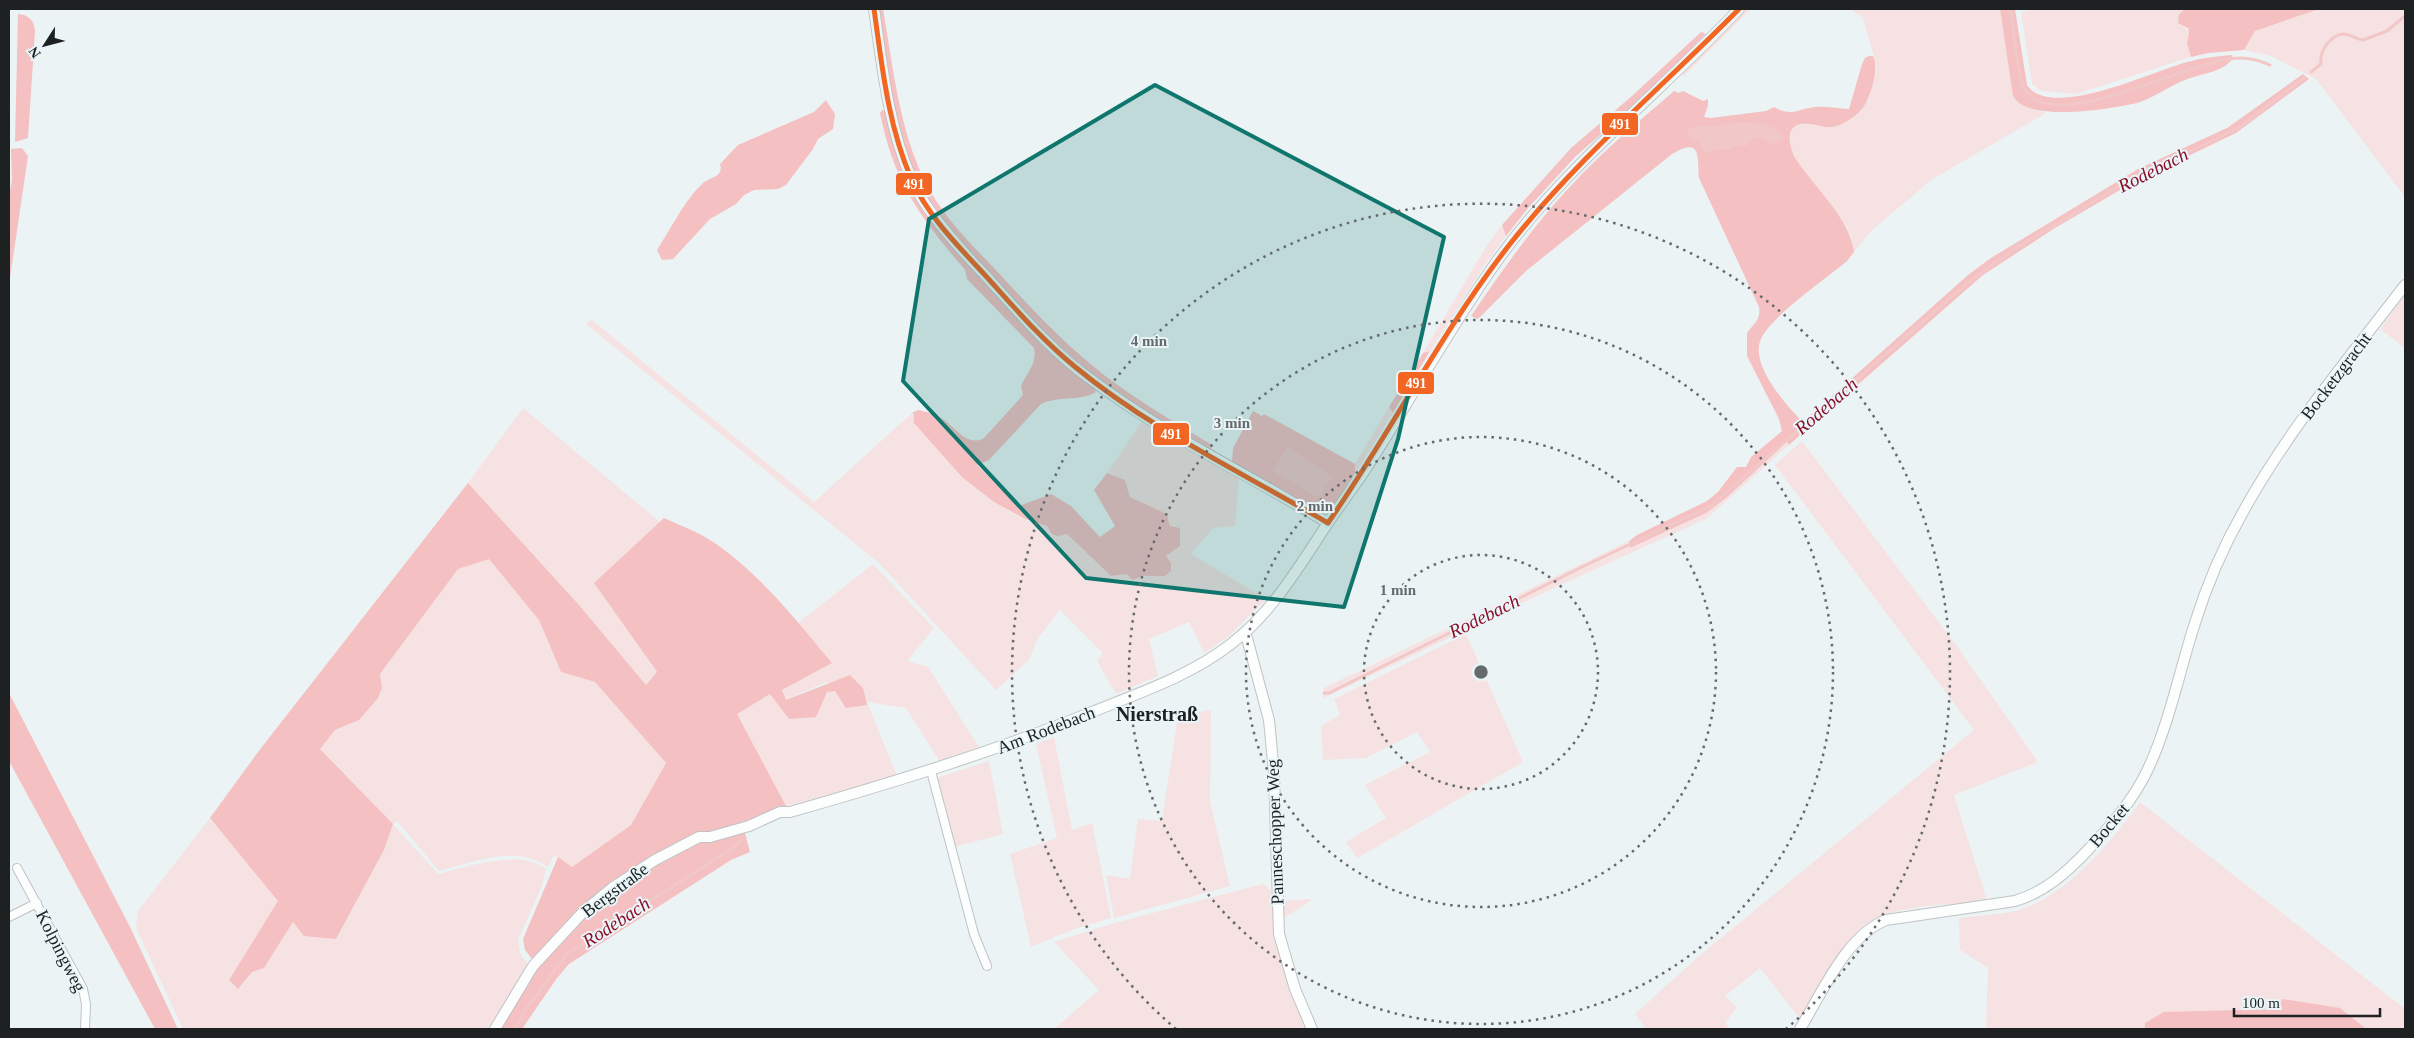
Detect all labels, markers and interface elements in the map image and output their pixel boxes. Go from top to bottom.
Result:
north arrow [20,20,70,70]
text: N [26,44,44,61]
line badge: 491 [1601,112,1639,136]
text: 491 [1610,117,1631,132]
water label: Rodebach [2113,143,2192,197]
line badge: 491 [895,172,933,196]
text: 491 [904,177,925,192]
street label: Bocketzgracht [2297,328,2375,424]
text: 4 min [1131,333,1168,349]
line badge: 491 [1397,371,1435,395]
water label: Rodebach [1790,373,1862,440]
text: 491 [1406,376,1427,391]
text: 3 min [1214,415,1251,431]
line badge: 491 [1152,422,1190,446]
text: 491 [1161,427,1182,442]
text: 2 min [1297,498,1334,514]
text: 1 min [1380,582,1417,598]
water label: Rodebach [1444,590,1523,643]
centre of rings [1472,663,1490,681]
street label: Am Rodebach [994,702,1098,758]
district label: Nierstraß [1116,703,1198,725]
street label: Panneschopper Weg [1262,759,1288,905]
street label: Bocket [2085,799,2133,851]
street label: Bergstraße [578,859,652,921]
water label: Rodebach [578,893,654,952]
street label: Kolpingweg [32,907,90,995]
scale bar [2234,986,2380,1018]
text: 100 m [2242,995,2280,1011]

